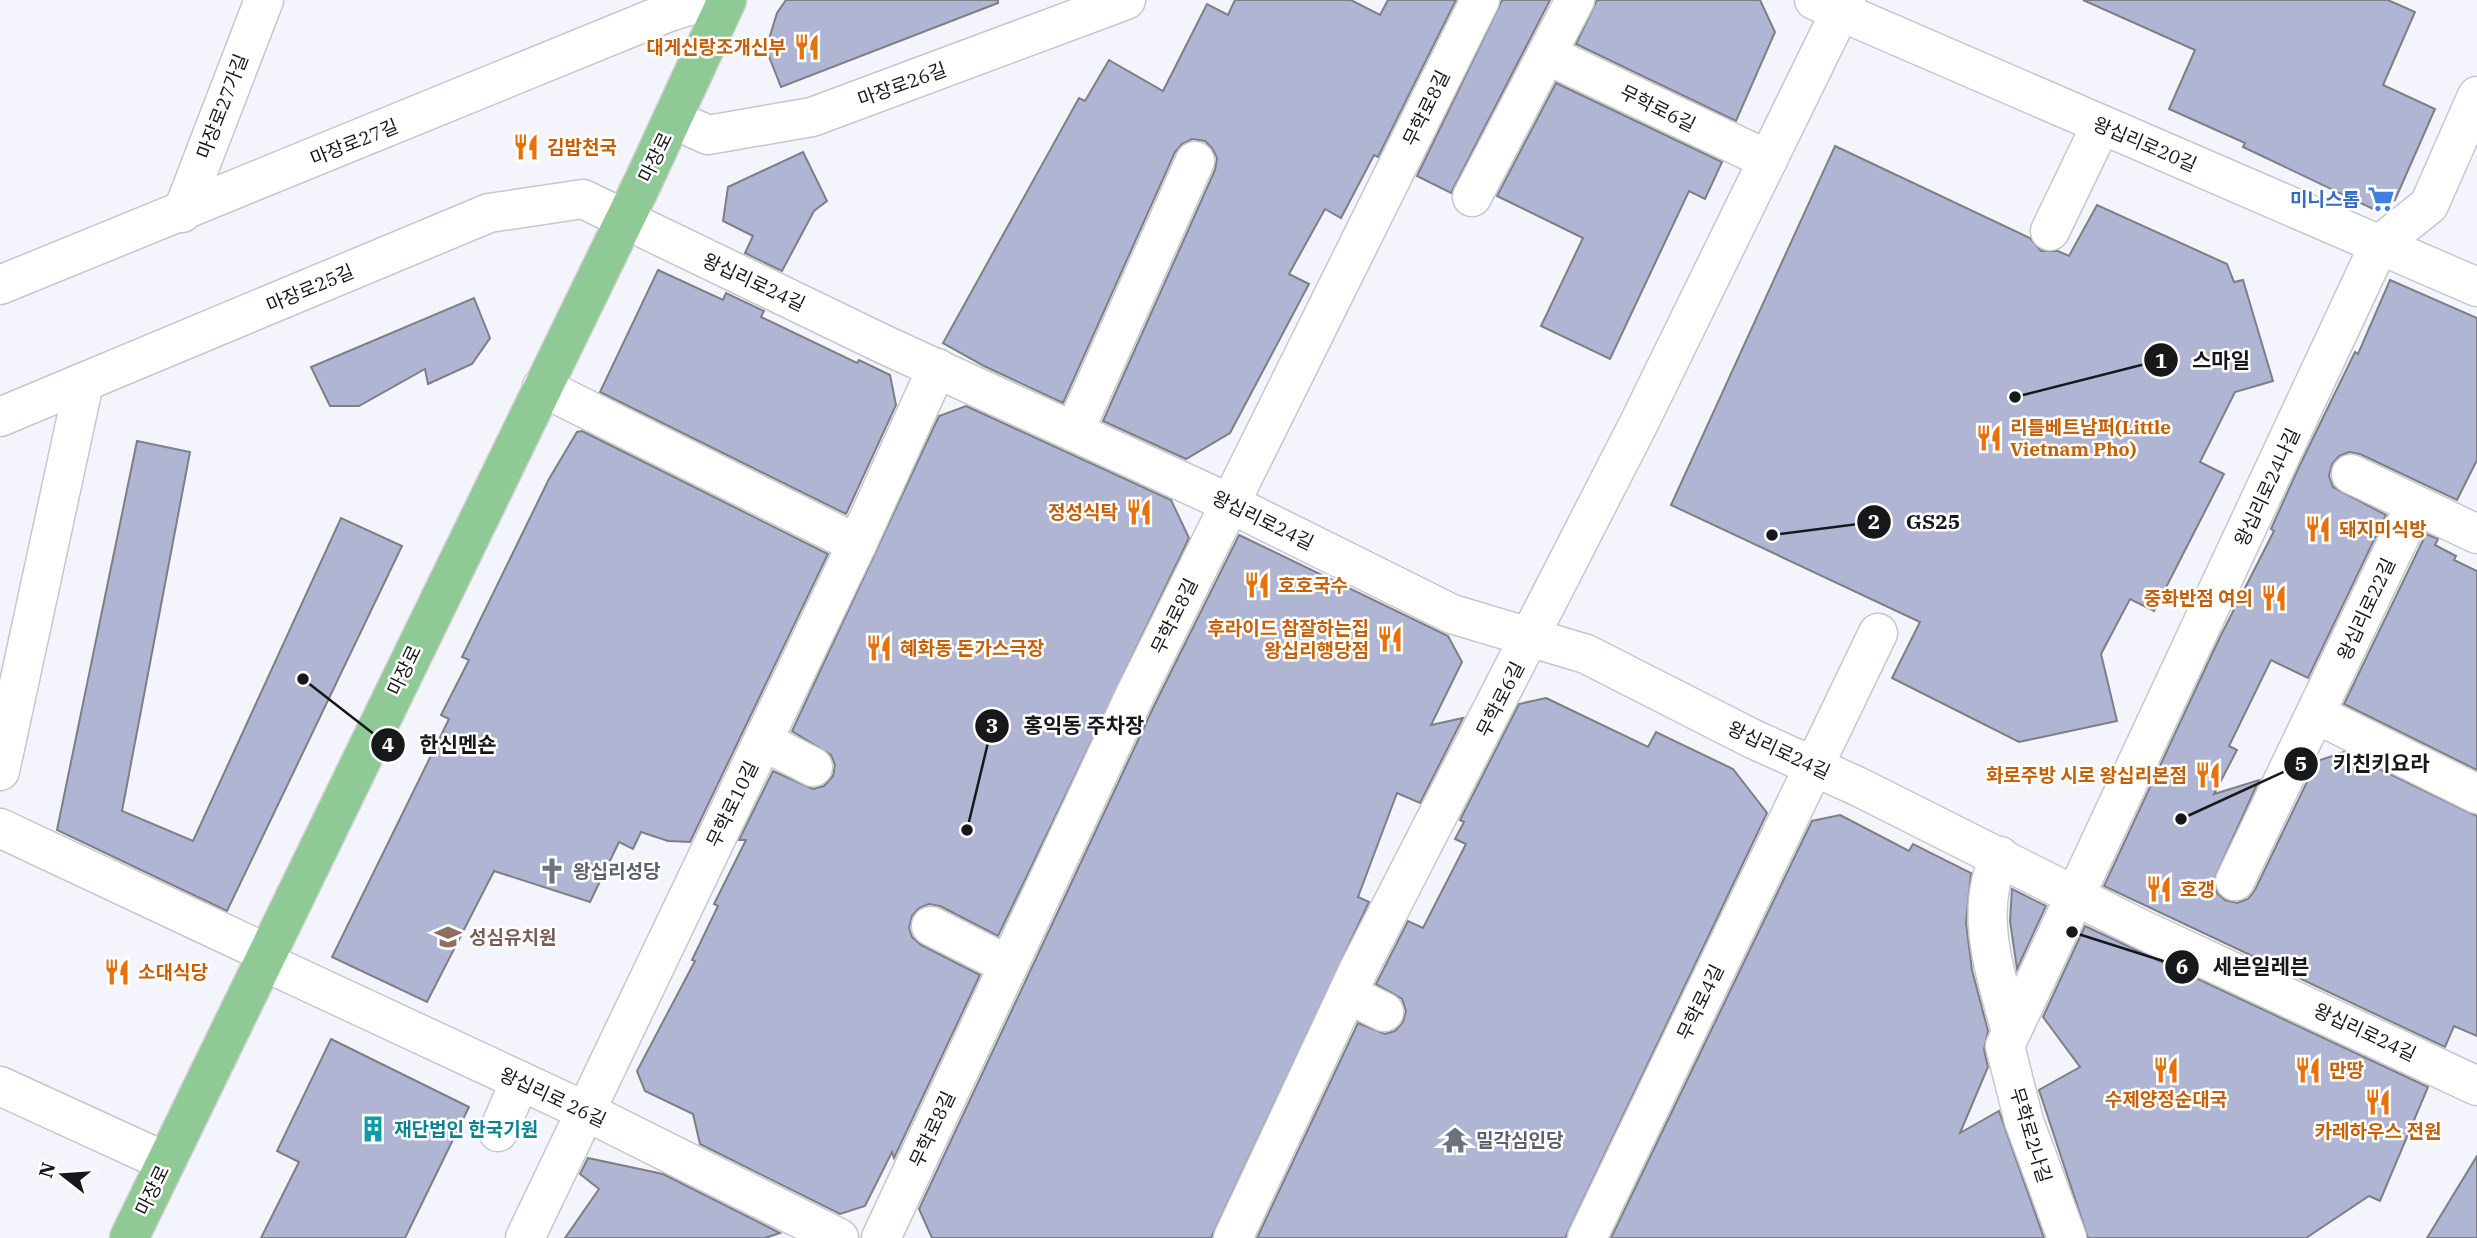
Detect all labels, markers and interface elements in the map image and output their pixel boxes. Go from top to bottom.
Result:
restaurant icon: 대게신랑조개신부 [792,32,822,62]
place label: 대게신랑조개신부 [646,35,786,59]
street label: 마장로27가길 [191,50,253,162]
street label: 마장로26길 [854,57,950,111]
street label: 무학로8길 [1397,66,1455,150]
street label: 무학로6길 [1616,79,1700,137]
street label: 왕십리로20길 [2090,111,2200,177]
street label: 마장로27길 [307,114,401,170]
street label: 마장로 [633,128,677,186]
restaurant icon: 김밥천국 [511,132,541,162]
place label: 김밥천국 [547,135,617,159]
supermarket icon: 미니스톱 [2366,184,2396,214]
place label: 미니스톱 [2290,187,2360,211]
street label: 왕십리로24길 [699,248,809,316]
street label: 마장로25길 [263,259,357,317]
callout: 스마일 [2143,339,2264,381]
text: 1 [2155,346,2167,374]
text: 스마일 [2192,346,2250,374]
place label: 리틀베트남퍼(Little Vietnam Pho) [2010,415,2171,461]
restaurant icon: 리틀베트남퍼(Little Vietnam Pho) [1974,423,2004,453]
street label: 왕십리로24나길 [2229,424,2305,550]
street label: 왕십리로24길 [1208,485,1318,555]
restaurant icon: 정성식탁 [1124,497,1154,527]
place label: 정성식탁 [1048,500,1118,524]
callout: GS25 [1856,501,1974,543]
text: 2 [1868,507,1880,535]
text: GS25 [1906,507,1960,535]
restaurant icon: 돼지미식방 [2303,514,2333,544]
place label: 돼지미식방 [2339,517,2427,541]
street label: 왕십리로22길 [2332,554,2400,664]
restaurant icon: 호호국수 [1242,570,1272,600]
place label: 호호국수 [1278,573,1348,597]
street label: 무학로8길 [1145,574,1203,658]
restaurant icon: 중화반점 여의 [2259,583,2289,613]
place label: 중화반점 여의 [2144,586,2253,610]
place label: 후라이드 참잘하는집 왕십리행당점 [1207,616,1369,662]
restaurant icon: 후라이드 참잘하는집 왕십리행당점 [1375,624,1405,654]
restaurant icon: 혜화동 돈가스극장 [864,633,894,663]
place label: 혜화동 돈가스극장 [900,636,1044,660]
street label: 마장로 [382,641,426,699]
street label: 무학로6길 [1471,657,1529,741]
callout: 홍익동 주차장 [974,705,1158,747]
text: 3 [986,711,998,739]
text: 홍익동 주차장 [1024,711,1144,739]
street label: 왕십리로24길 [1724,716,1834,784]
callout: 한신멘숀 [370,724,510,766]
text: 4 [382,730,394,758]
text: 한신멘숀 [419,730,497,758]
callout: 키친키요라 [2284,743,2443,785]
text: 5 [2295,749,2307,777]
text: 키친키요라 [2333,749,2430,777]
street label: 무학로10길 [701,757,763,851]
restaurant icon: 화로주방 시로 왕십리본점 [2193,760,2223,790]
place label: 화로주방 시로 왕십리본점 [1986,763,2187,787]
church icon: 왕십리성당 [537,856,567,886]
place label: 왕십리성당 [573,859,661,883]
restaurant icon: 호갱 [2144,874,2174,904]
place label: 호갱 [2180,877,2215,901]
school or university icon: 성심유치원 [433,922,463,952]
place label: 성심유치원 [469,925,556,949]
callout: 세븐일레븐 [2164,946,2324,988]
text: 6 [2176,952,2188,980]
text: 세븐일레븐 [2213,952,2309,980]
restaurant icon: 소대식당 [102,957,132,987]
place label: 소대식당 [138,960,208,984]
street label: 무학로4길 [1671,960,1729,1044]
street label: 왕십리로24길 [2310,998,2420,1066]
restaurant icon: 수제양정순대국 [2151,1055,2181,1085]
restaurant icon: 만땅 [2293,1055,2323,1085]
place label: 만땅 [2329,1058,2364,1082]
street label: 왕십리로 26길 [496,1062,610,1132]
street label: 무학로2나길 [2005,1084,2057,1186]
street label: 무학로8길 [904,1087,960,1171]
place label: 수제양정순대국 [2105,1087,2227,1111]
restaurant icon: 카레하우스 전원 [2363,1087,2393,1117]
building icon: 재단법인 한국기원 [358,1114,388,1144]
place label: 재단법인 한국기원 [394,1117,538,1141]
place label: 카레하우스 전원 [2315,1119,2441,1143]
temple icon: 밀각심인당 [1440,1125,1470,1155]
place label: 밀각심인당 [1476,1128,1564,1152]
north arrow [28,1140,98,1210]
text: N [33,1159,60,1181]
street label: 마장로 [130,1161,174,1219]

